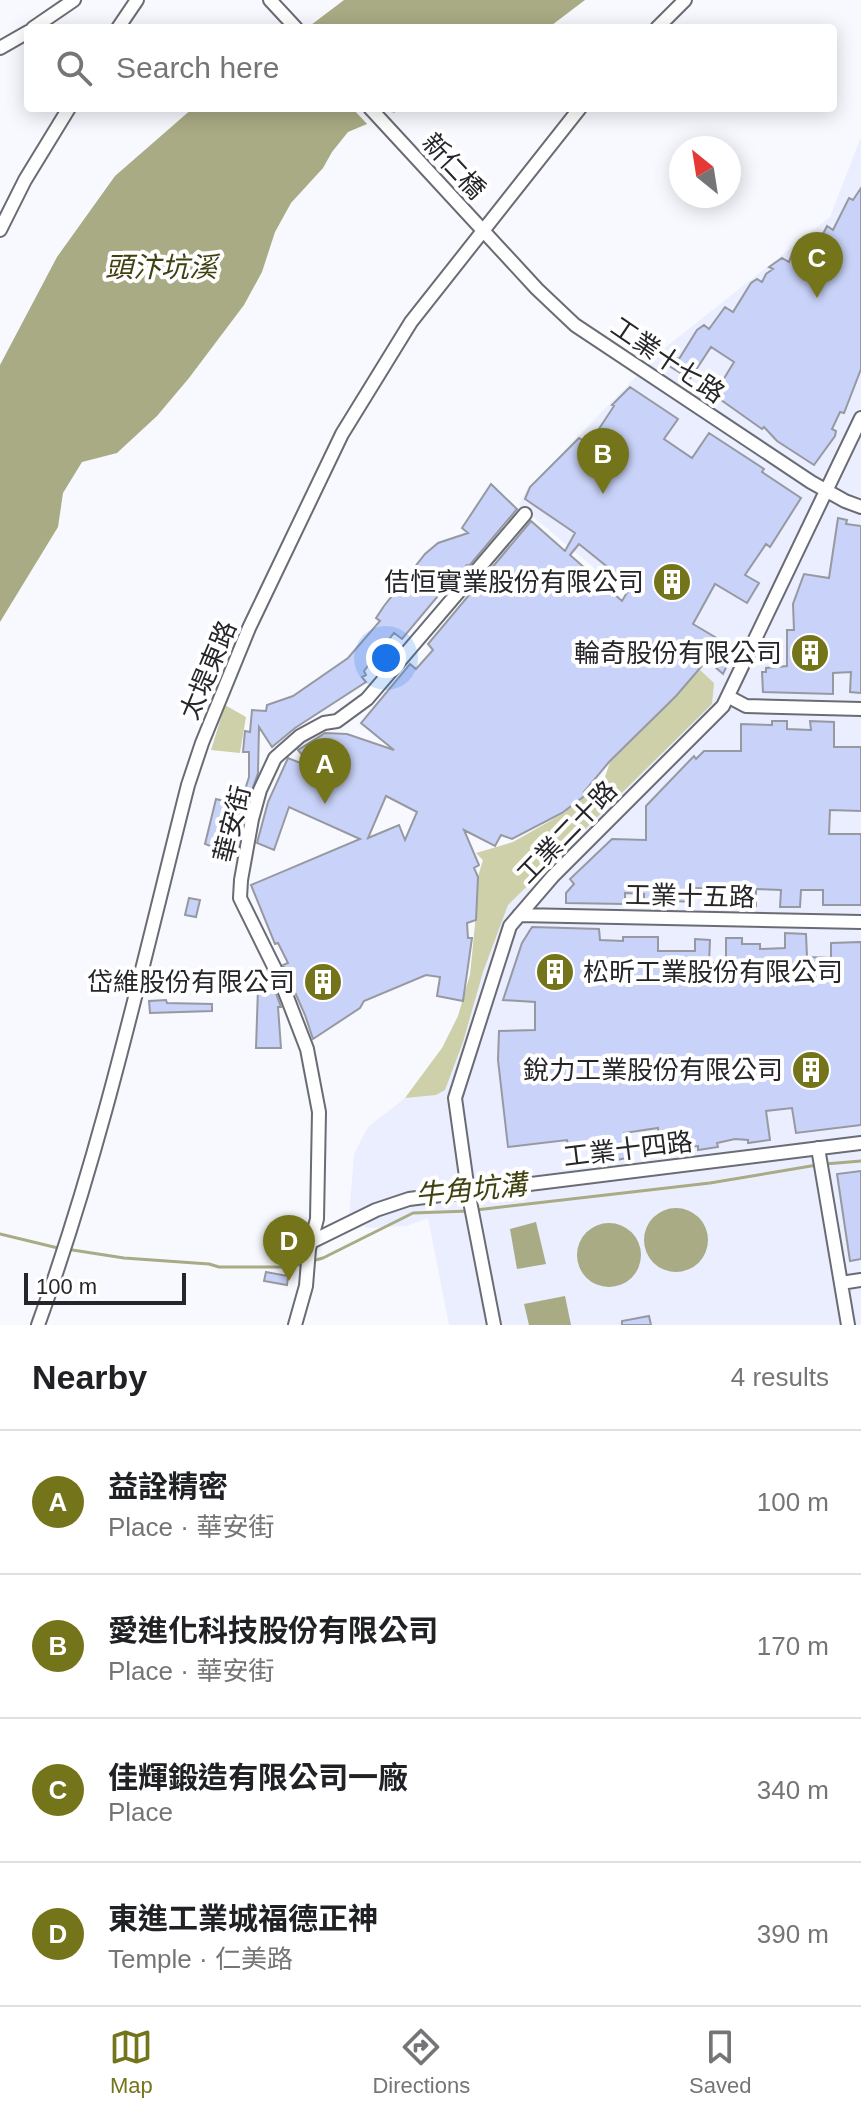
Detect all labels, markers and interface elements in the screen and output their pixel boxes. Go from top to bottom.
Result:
search box [24,24,837,112]
icon: search [52,46,96,90]
text: Search here [116,51,279,84]
street label: 新仁橋 [416,127,492,205]
north arrow [669,136,741,208]
pin: C [791,232,843,298]
water label: 頭汴坑溪 [105,252,221,283]
street label: 工業十七路 [606,311,730,409]
pin: B [577,428,629,494]
building icon: 佶恒實業股份有限公司 [651,561,693,603]
place label: 佶恒實業股份有限公司 [384,567,644,597]
street label: 太堤東路 [174,616,242,724]
building icon: 輪奇股份有限公司 [789,632,831,674]
your location [366,638,406,678]
place label: 輪奇股份有限公司 [574,638,782,668]
pin: A [299,738,351,804]
street label: 工業二十路 [511,775,623,889]
street label: 華安街 [208,783,256,865]
street label: 工業十五路 [625,880,755,912]
building icon: 松昕工業股份有限公司 [534,951,576,993]
place label: 松昕工業股份有限公司 [583,957,843,987]
building icon: 岱維股份有限公司 [302,961,344,1003]
place label: 岱維股份有限公司 [87,967,295,997]
building icon: 銳力工業股份有限公司 [790,1049,832,1091]
place label: 銳力工業股份有限公司 [523,1055,783,1085]
street label: 工業十四路 [562,1126,694,1172]
water label: 牛角坑溝 [414,1168,532,1211]
pin: D [263,1215,315,1281]
scale bar [24,1269,186,1305]
text: 100 m [36,1274,97,1299]
text: Nearby [32,1358,147,1396]
text: 4 results [731,1362,829,1392]
text: 益詮精密 [108,1470,228,1503]
text: A [49,1487,67,1517]
text: 100 m [757,1487,829,1517]
text: Place · 華安街 [108,1512,274,1542]
text: 愛進化科技股份有限公司 [108,1614,438,1647]
text: B [49,1631,67,1661]
text: 170 m [757,1631,829,1661]
text: Place · 華安街 [108,1656,274,1686]
text: 佳輝鍛造有限公司一廠 [108,1761,408,1794]
text: C [49,1775,67,1805]
text: 340 m [757,1775,829,1805]
text: Place [108,1797,173,1827]
text: 東進工業城福德正神 [108,1902,378,1935]
text: D [49,1919,67,1949]
text: 390 m [757,1919,829,1949]
text: Temple · 仁美路 [108,1944,293,1974]
tab: Map [109,2025,153,2099]
tab: Directions [372,2025,470,2099]
tab: Saved [689,2025,752,2099]

